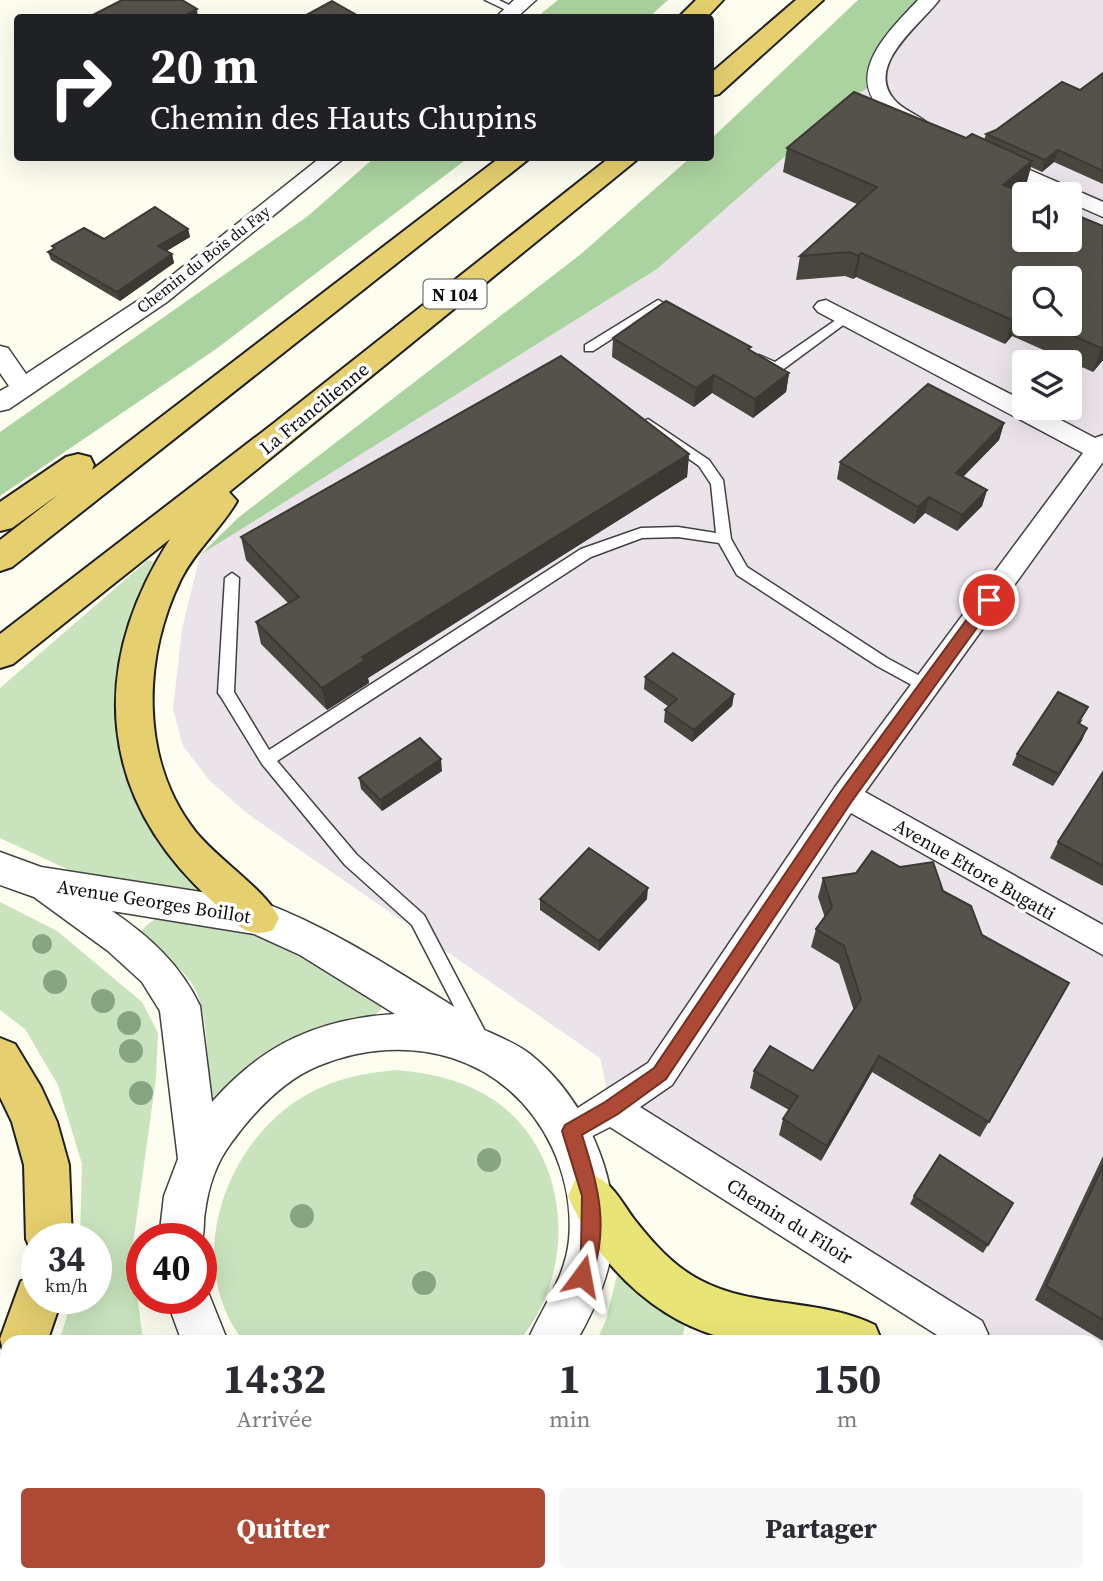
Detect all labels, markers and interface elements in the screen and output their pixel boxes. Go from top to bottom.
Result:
text: 20 m [150,32,258,99]
icon: right [35,42,126,133]
text: Chemin des Hauts Chupins [150,96,537,140]
map controls [1012,182,1082,420]
button: sound [1012,182,1082,252]
street label: Chemin du Bois du Fay [132,200,275,318]
button: search [1012,266,1082,336]
road number: N 104 [424,280,486,308]
button: layers [1012,350,1082,420]
street label: La Francilienne [254,356,374,460]
pin [959,570,1019,630]
icon: arrive [970,581,1008,619]
street label: Avenue Ettore Bugatti [889,812,1061,926]
street label: Avenue Georges Boillot [55,873,253,929]
street label: Chemin du Filoir [722,1172,858,1270]
speed limit sign: 40 [126,1223,217,1314]
text: 34 [48,1235,85,1283]
position arrow [545,1239,619,1313]
text: km/h [45,1273,88,1298]
text: 14:32 [223,1349,326,1407]
text: 1 [558,1349,581,1407]
text: 150 [813,1349,881,1407]
text: Arrivée [237,1403,312,1435]
text: min [549,1403,590,1435]
text: m [837,1403,858,1435]
button: Quitter [21,1488,545,1568]
button: Partager [559,1488,1083,1568]

